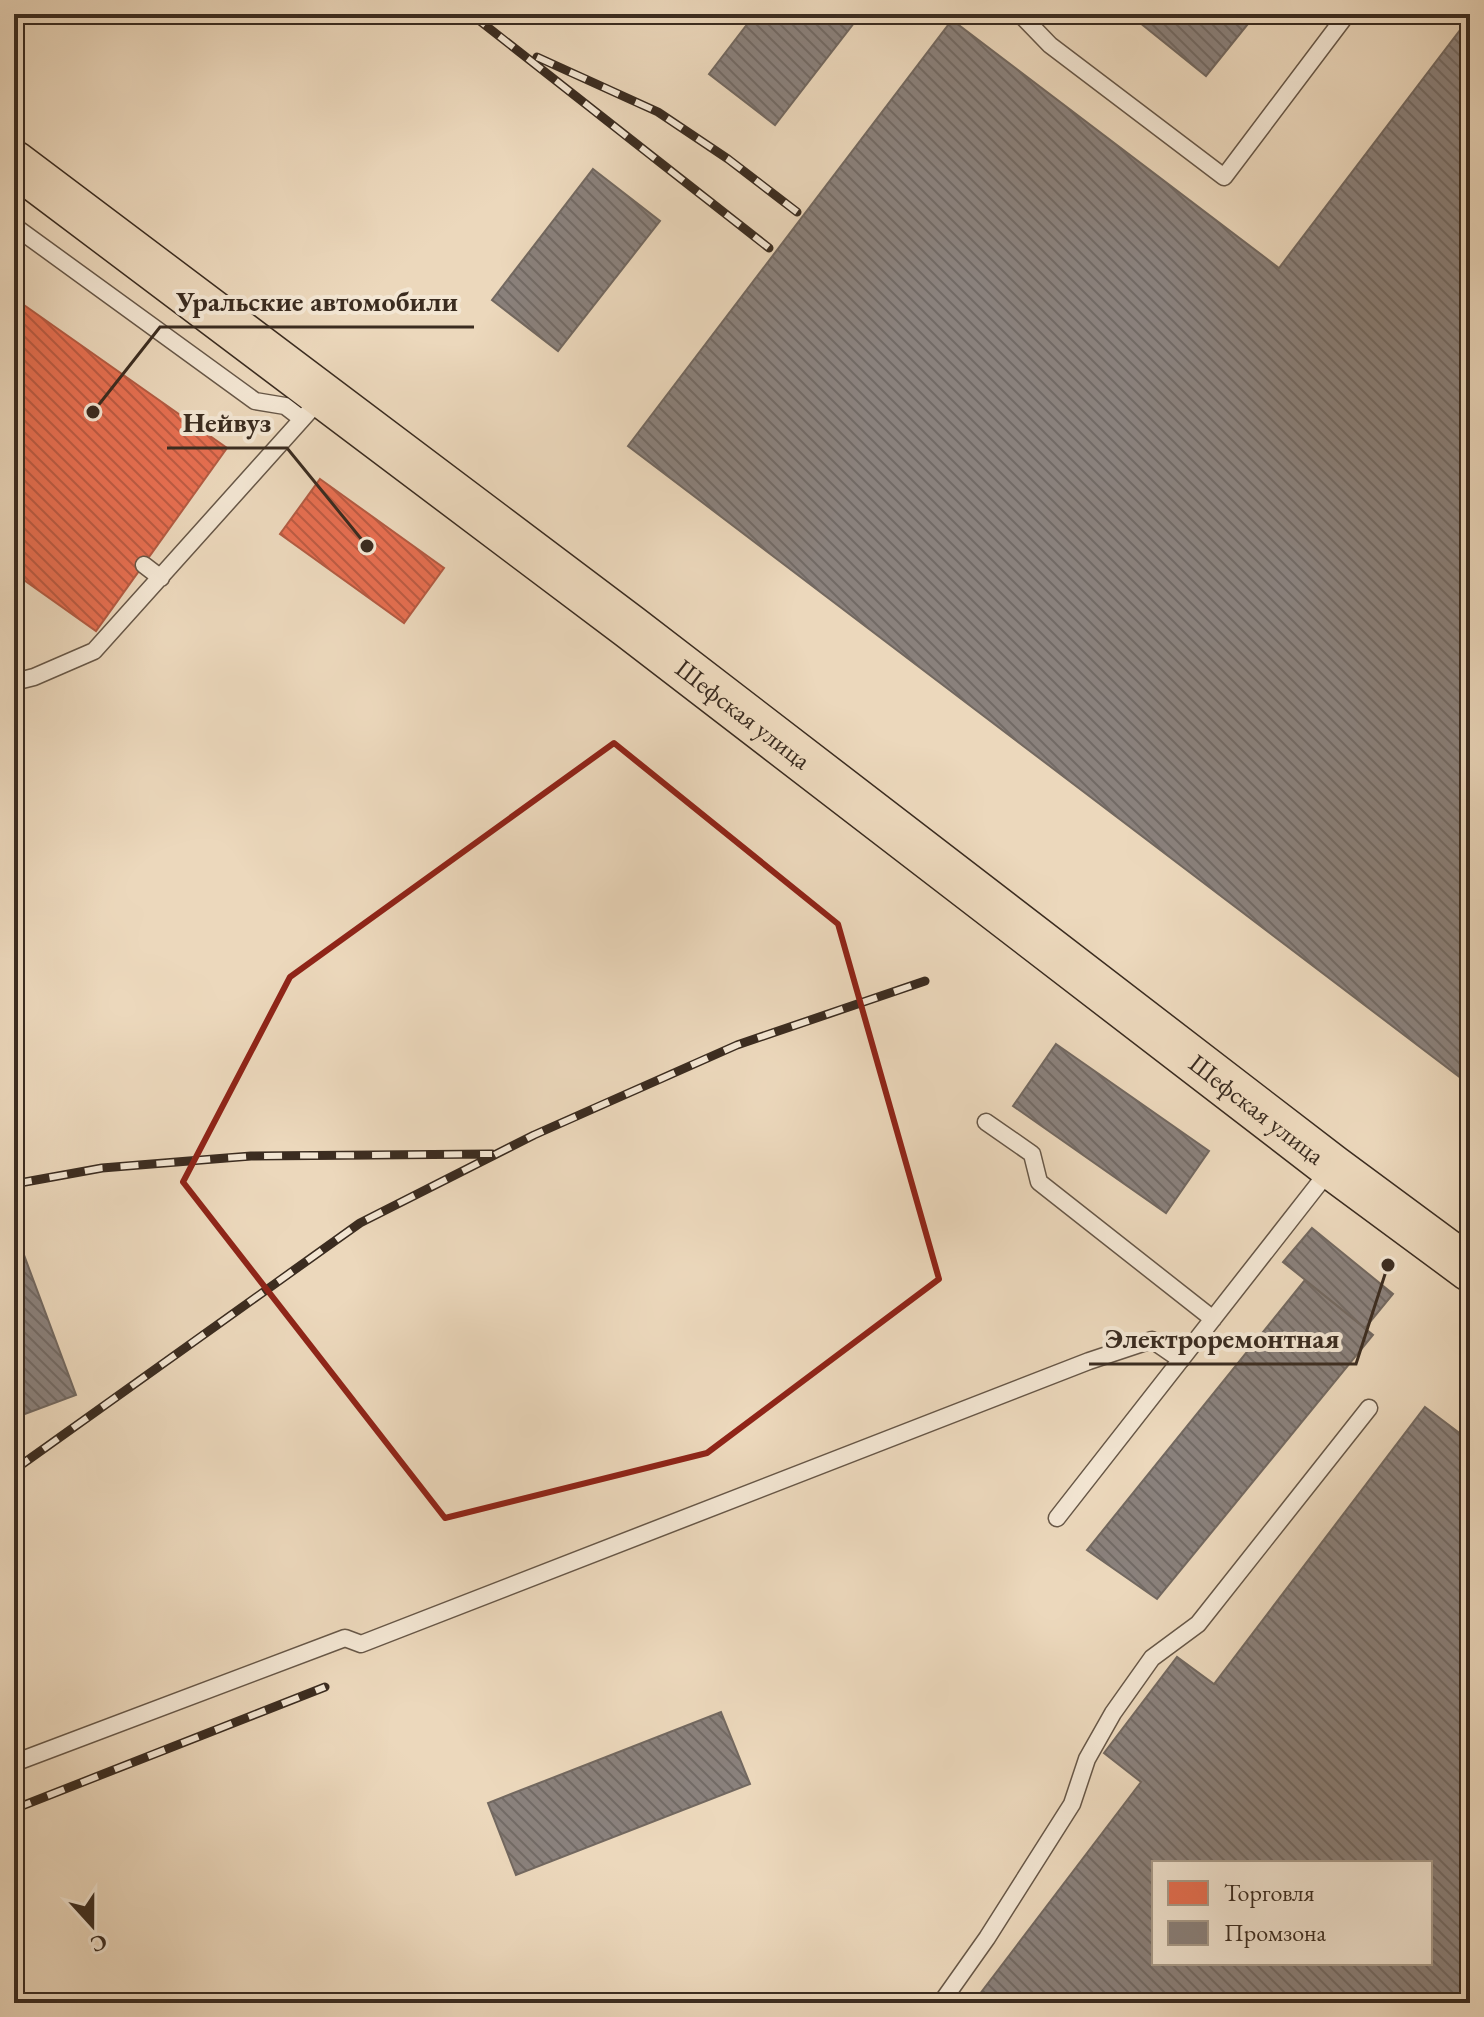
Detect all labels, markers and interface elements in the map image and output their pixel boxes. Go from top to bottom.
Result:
callout: Уральские автомобили [160,275,474,327]
text: Уральские автомобили [175,283,458,319]
callout: Нейвуз [167,396,287,448]
text: Нейвуз [183,404,272,440]
street label: Шефская улица [669,651,818,777]
street label: Шефская улица [1182,1046,1332,1172]
callout: Электроремонтная [1089,1312,1356,1364]
text: Электроремонтная [1105,1320,1339,1356]
legend [1152,1861,1432,1965]
text: Торговля [1224,1877,1315,1908]
north arrow [52,1885,132,1965]
text: Промзона [1224,1917,1327,1948]
text: С [87,1927,111,1960]

